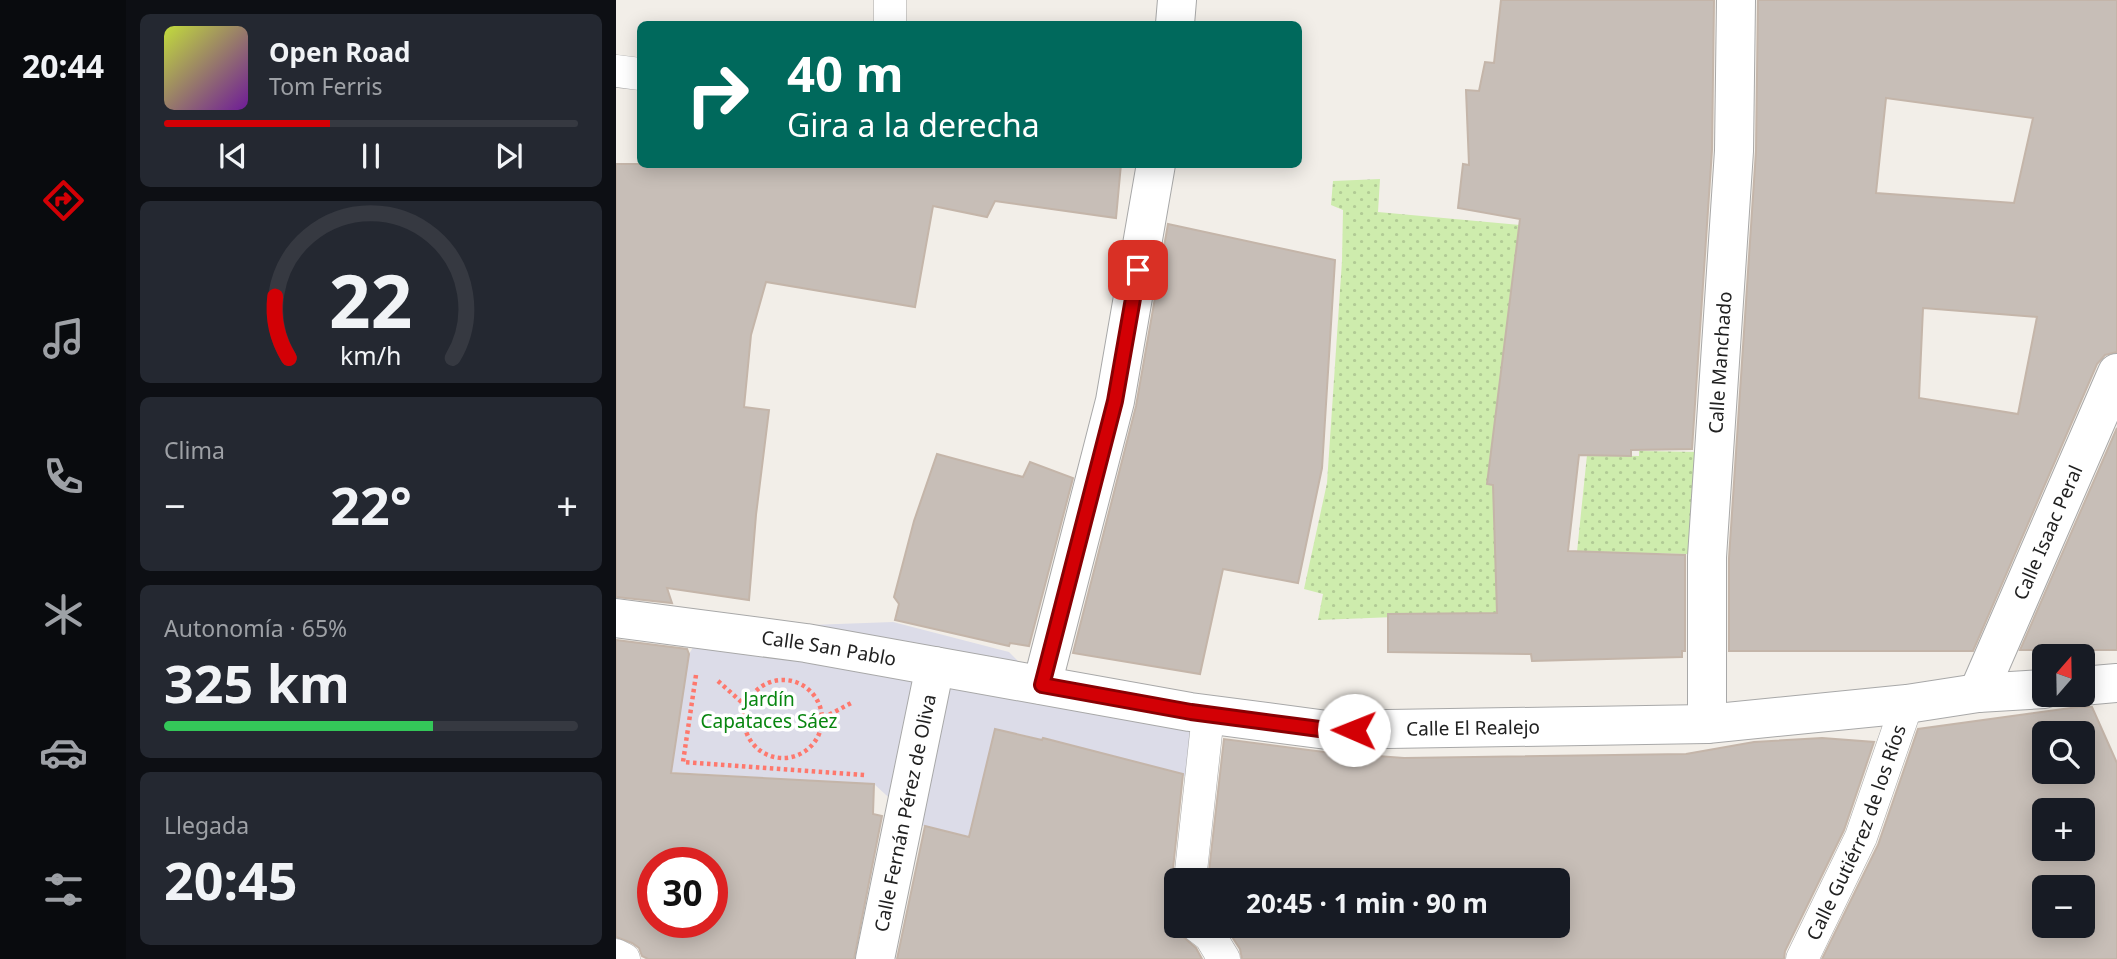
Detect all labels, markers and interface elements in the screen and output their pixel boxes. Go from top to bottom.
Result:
text: Open Road [269,34,411,70]
text: 40 m [787,40,904,106]
text: 20:44 [22,44,104,87]
icon: right [672,49,763,140]
text: Tom Ferris [269,70,382,102]
text: Gira a la derecha [787,103,1040,146]
icon: previous [214,137,252,175]
icon: pause [352,137,390,175]
icon: next [490,137,528,175]
icon: directions [39,176,88,225]
pin [1108,240,1168,300]
text: 22 [329,251,413,350]
icon: arrive [1119,251,1157,289]
street label: Calle Manchado [1702,290,1738,434]
icon: music [39,314,88,363]
text: km/h [340,338,402,372]
text: Clima [164,434,225,466]
icon: phone [39,452,88,501]
street label: Calle Isaac Peral [2007,461,2088,604]
text: 22° [330,469,412,540]
text: − [164,479,186,531]
text: + [556,479,578,531]
icon: climate [39,590,88,639]
text: Autonomía · 65% [164,612,347,644]
street label: Calle San Pablo [760,624,898,672]
north arrow [2032,644,2095,707]
map controls [2032,644,2095,938]
text: 325 km [164,647,350,718]
park label: Jardín Capataces Sáez [701,686,838,734]
street label: Calle Fernán Pérez de Oliva [868,692,942,934]
position arrow [1317,693,1391,767]
street label: Calle El Realejo [1406,714,1540,742]
street label: Calle Gutiérrez de los Ríos [1800,721,1912,944]
button: search [2032,721,2095,784]
icon: car [39,728,88,777]
button: + [2032,798,2095,861]
text: Llegada [164,809,249,841]
text: 20:45 [164,844,298,915]
speed limit sign: 30 [637,847,728,938]
icon: filters [39,865,88,914]
button: − [2032,875,2095,938]
text: 20:45 · 1 min · 90 m [1246,885,1488,921]

